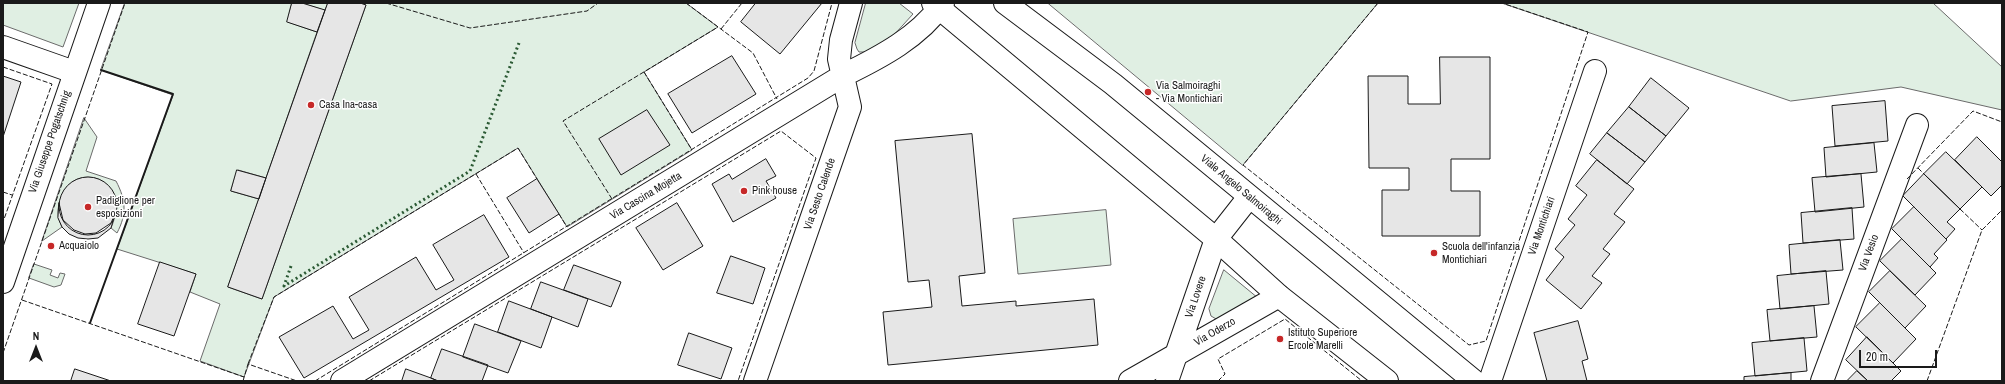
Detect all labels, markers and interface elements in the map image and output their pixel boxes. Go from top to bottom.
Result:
place label: Via Salmoiraghi - Via Montichiari [1156,79,1223,105]
marker: Via Salmoiraghi - Via Montichiari [1143,87,1153,97]
street label: Via Giuseppe Pogatschnig [26,89,74,195]
place label: Casa Ina-casa [319,98,377,112]
marker: Casa Ina-casa [306,100,316,110]
street label: Viale Angelo Salmoiraghi [1198,152,1284,228]
street label: Via Sesto Calende [802,156,838,232]
street label: Via Cascina Mojetta [608,169,684,223]
place label: Pink house [752,184,797,198]
marker: Pink house [739,186,749,196]
place label: Padiglione per esposizioni [96,194,155,220]
street label: Via Montichiari [1526,195,1558,257]
marker: Padiglione per esposizioni [83,202,93,212]
street label: Via Vesio [1856,233,1882,273]
place label: Acquaiolo [59,239,99,253]
place label: Scuola dell'infanzia Montichiari [1442,240,1520,266]
marker: Acquaiolo [46,241,56,251]
marker: Scuola dell'infanzia Montichiari [1429,248,1439,258]
street label: Via Lovere [1183,274,1209,320]
street label: Via Oderzo [1192,315,1238,349]
place label: Istituto Superiore Ercole Marelli [1288,326,1357,352]
north arrow [16,328,56,368]
text: N [33,329,39,343]
marker: Istituto Superiore Ercole Marelli [1275,334,1285,344]
scale bar [1861,342,1939,368]
text: 20 m [1866,349,1888,365]

